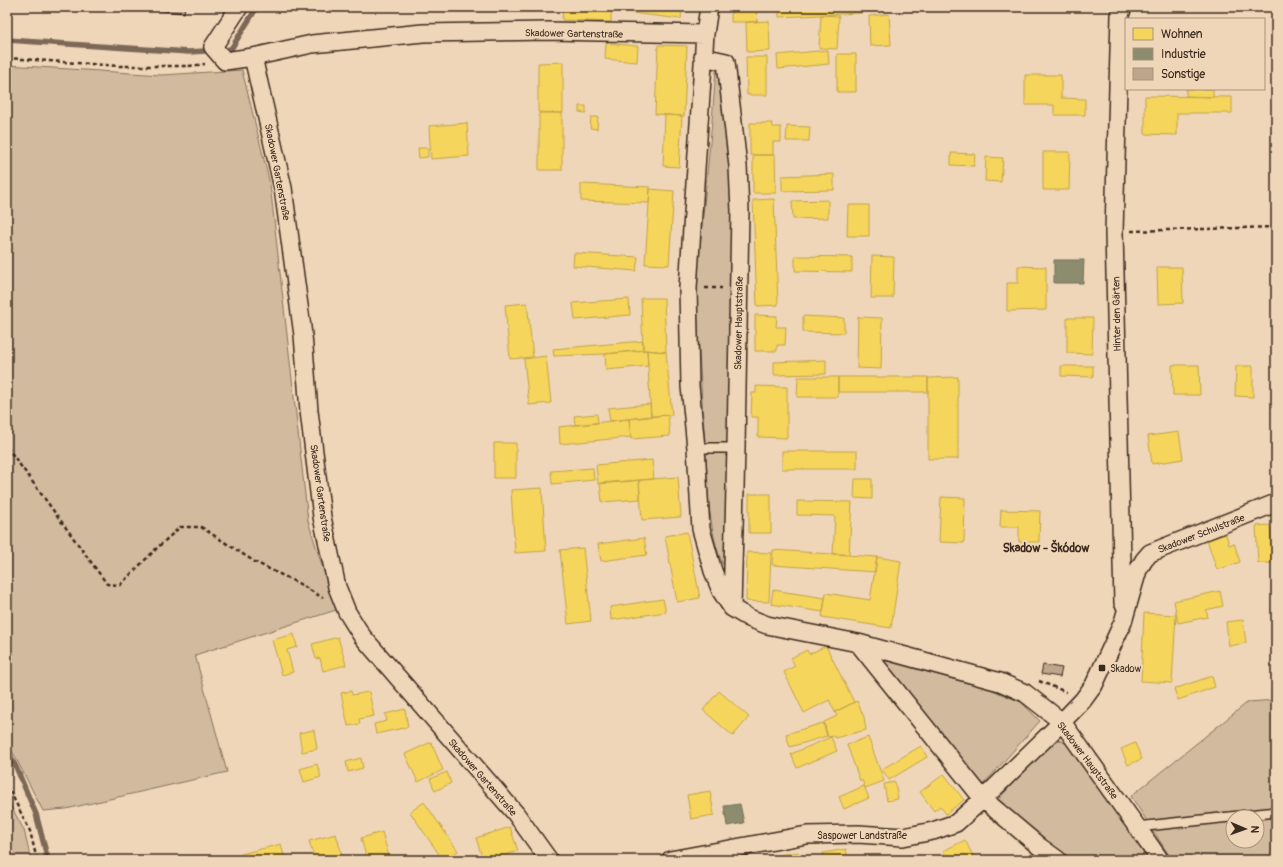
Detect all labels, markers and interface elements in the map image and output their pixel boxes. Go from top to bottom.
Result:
legend [1125,18,1265,90]
street label: Skadower Gartenstraße [525,27,623,41]
text: Wohnen [1161,27,1203,42]
text: Industrie [1161,47,1206,62]
text: Sonstige [1161,67,1205,82]
street label: Skadower Gartenstraße [262,123,292,222]
street label: Skadower Hauptstraße [732,276,746,370]
street label: Hinter den Gärten [1110,276,1124,352]
street label: Skadower Gartenstraße [307,444,333,543]
street label: Skadower Schulstraße [1156,512,1247,556]
district label: Skadow - Škódow [1003,539,1090,556]
marker: Skadow [1097,663,1107,673]
place label: Skadow [1110,663,1142,675]
street label: Skadower Hauptstraße [1054,720,1120,802]
street label: Skadower Gartenstraße [445,737,519,819]
north arrow [1225,809,1265,849]
text: N [1248,825,1261,834]
street label: Saspower Landstraße [817,830,907,842]

